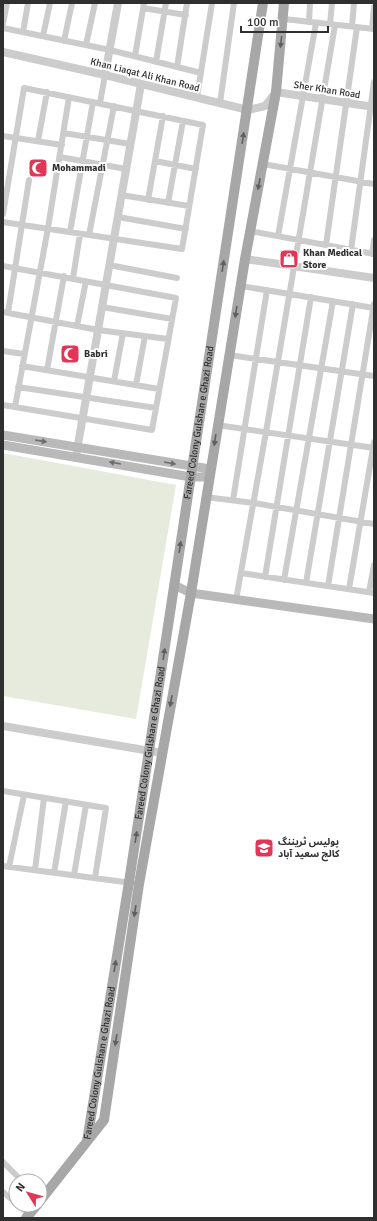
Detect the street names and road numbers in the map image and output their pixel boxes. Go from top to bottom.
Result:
street label: Khan Liaqat Ali Khan Road [89,56,201,94]
street label: Sher Khan Road [293,79,361,101]
street label: Fareed Colony Gulshan e Ghazi Road [181,345,217,500]
street label: Fareed Colony Gulshan e Ghazi Road [133,666,168,820]
street label: Fareed Colony Gulshan e Ghazi Road [81,986,118,1140]

